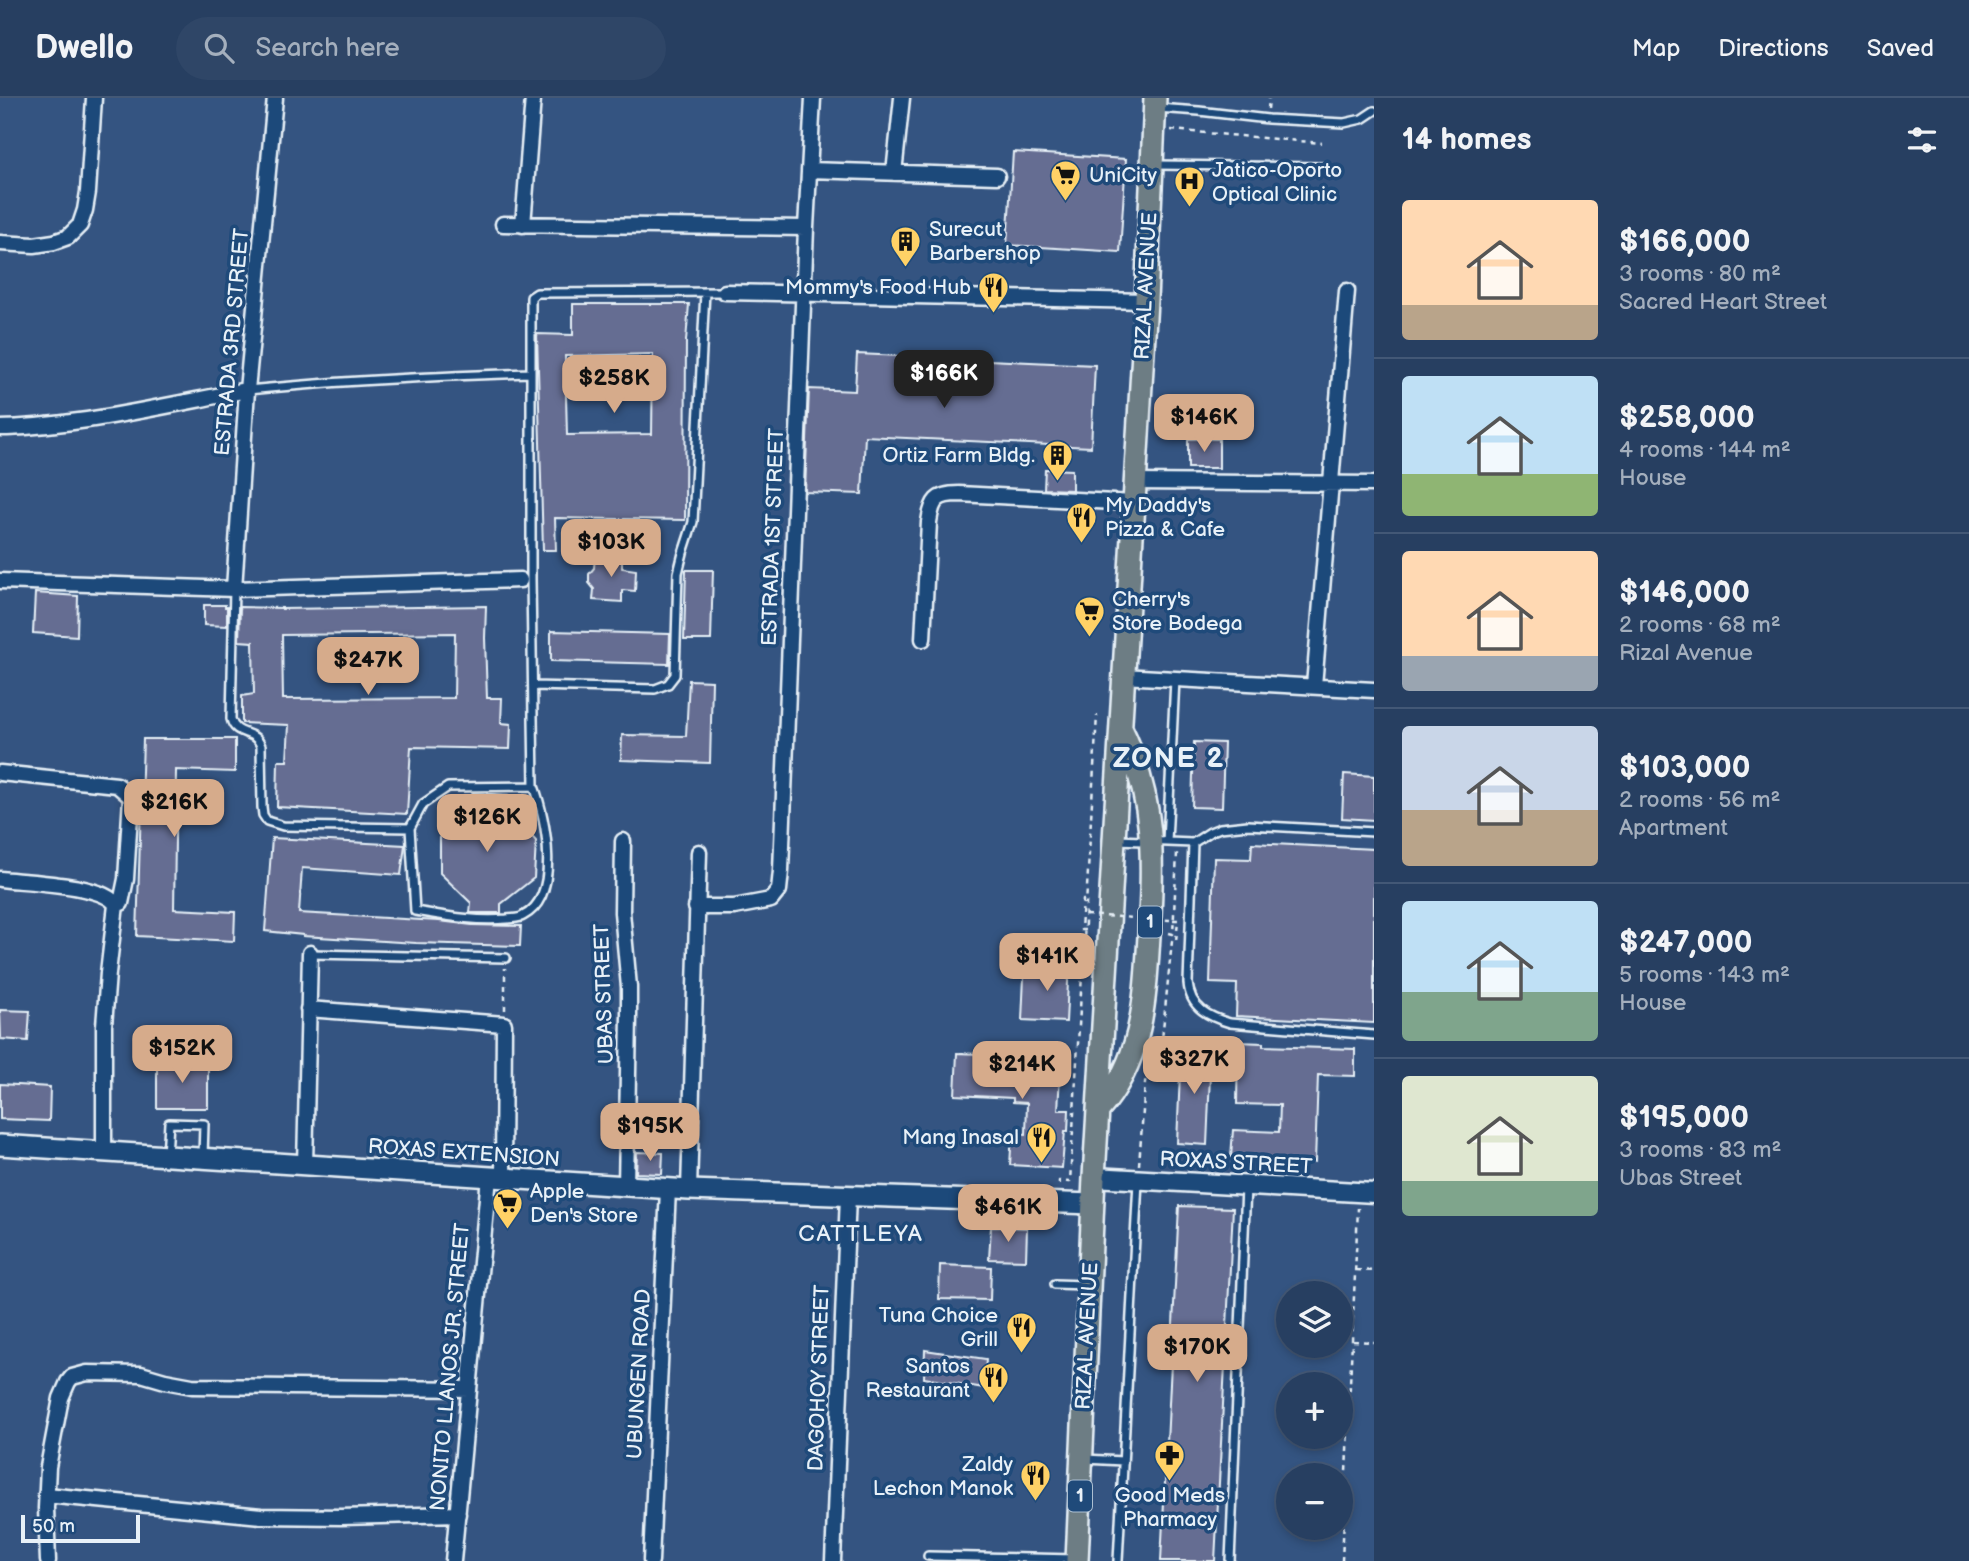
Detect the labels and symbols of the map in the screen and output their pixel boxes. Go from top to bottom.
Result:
supermarket icon: UniCity [1049,158,1083,202]
place label: Jatico-Oporto Optical Clinic [1212,158,1342,207]
place label: UniCity [1089,163,1157,188]
hospital icon: Jatico-Oporto Optical Clinic [1172,165,1206,209]
street label: RIZAL AVENUE [1130,212,1162,360]
place label: Surecut Barbershop [929,217,1041,266]
building icon: Surecut Barbershop [889,224,923,268]
street label: ESTRADA 3RD STREET [210,227,254,457]
restaurant icon: Mommy's Food Hub [977,270,1011,314]
place label: Mommy's Food Hub [785,275,971,300]
pin: $166K [895,350,993,410]
pin: $258K [565,356,663,415]
pin: $146K [1155,394,1253,454]
street label: ESTRADA 1ST STREET [757,427,789,646]
building icon: Ortiz Farm Bldg. [1041,438,1075,482]
place label: Ortiz Farm Bldg. [883,443,1035,468]
place label: My Daddy's Pizza & Cafe [1105,493,1225,542]
restaurant icon: My Daddy's Pizza & Cafe [1065,500,1099,544]
pin: $103K [562,519,660,579]
place label: Cherry's Store Bodega [1112,587,1243,636]
supermarket icon: Cherry's Store Bodega [1072,594,1106,638]
pin: $247K [319,638,417,697]
district label: ZONE 2 [1113,742,1225,775]
pin: $216K [125,780,223,839]
pin: $126K [438,794,536,854]
road number: 1 [1138,906,1162,937]
street label: UBAS STREET [589,923,619,1065]
pin: $141K [998,934,1096,993]
pin: $152K [133,1026,231,1085]
pin: $327K [1145,1037,1243,1096]
pin: $214K [973,1042,1071,1101]
pin: $195K [601,1104,699,1163]
restaurant icon: Mang Inasal [1025,1120,1059,1164]
place label: Mang Inasal [902,1125,1019,1150]
street label: ROXAS EXTENSION [367,1134,561,1172]
street label: ROXAS STREET [1159,1147,1314,1180]
place label: Apple Den's Store [530,1179,638,1228]
pin: $461K [959,1184,1057,1244]
supermarket icon: Apple Den's Store [490,1186,524,1230]
district label: CATTLEYA [798,1220,924,1248]
street label: NONITO LLANOS JR. STREET [425,1222,475,1512]
street label: RIZAL AVENUE [1071,1262,1103,1410]
street label: DAGOHOY STREET [803,1284,835,1472]
street label: UBUNGEN ROAD [622,1288,656,1460]
place label: Tuna Choice Grill [879,1303,998,1352]
restaurant icon: Tuna Choice Grill [1004,1310,1038,1354]
pin: $170K [1148,1324,1246,1384]
place label: Santos Restaurant [865,1354,971,1403]
restaurant icon: Santos Restaurant [976,1361,1010,1405]
pharmacy icon: Good Meds Pharmacy [1153,1438,1187,1482]
place label: Zaldy Lechon Manok [873,1452,1014,1501]
restaurant icon: Zaldy Lechon Manok [1019,1459,1053,1503]
road number: 1 [1068,1480,1092,1512]
place label: Good Meds Pharmacy [1115,1483,1225,1532]
scale bar [21,1512,140,1544]

